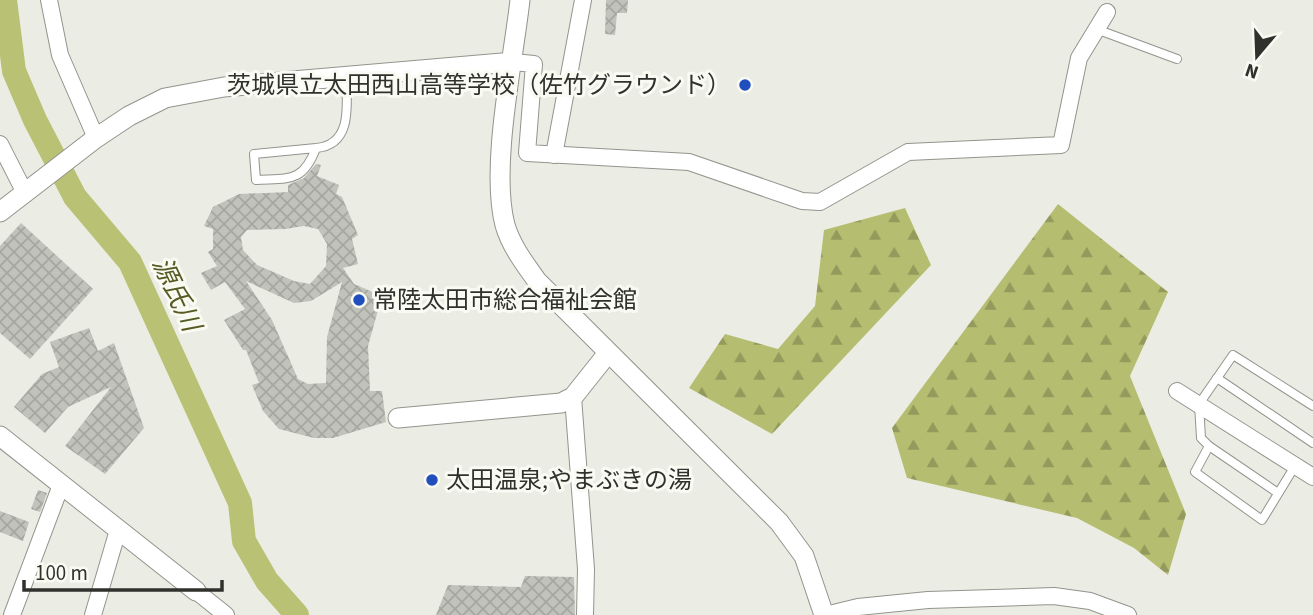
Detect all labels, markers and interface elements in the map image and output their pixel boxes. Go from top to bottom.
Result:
north arrow [1222,21,1292,91]
text: N [1242,56,1262,85]
place label: 茨城県立太田西山高等学校（佐竹グラウンド） [227,68,731,103]
marker: 茨城県立太田西山高等学校（佐竹グラウンド） [737,77,753,93]
water label: 源氏川 [143,251,211,340]
place label: 常陸太田市総合福祉会館 [373,283,637,318]
marker: 常陸太田市総合福祉会館 [351,292,367,308]
place label: 太田温泉;やまぶきの湯 [446,463,692,498]
marker: 太田温泉;やまぶきの湯 [424,472,440,488]
scale bar [24,548,222,592]
text: 100 m [35,558,88,588]

